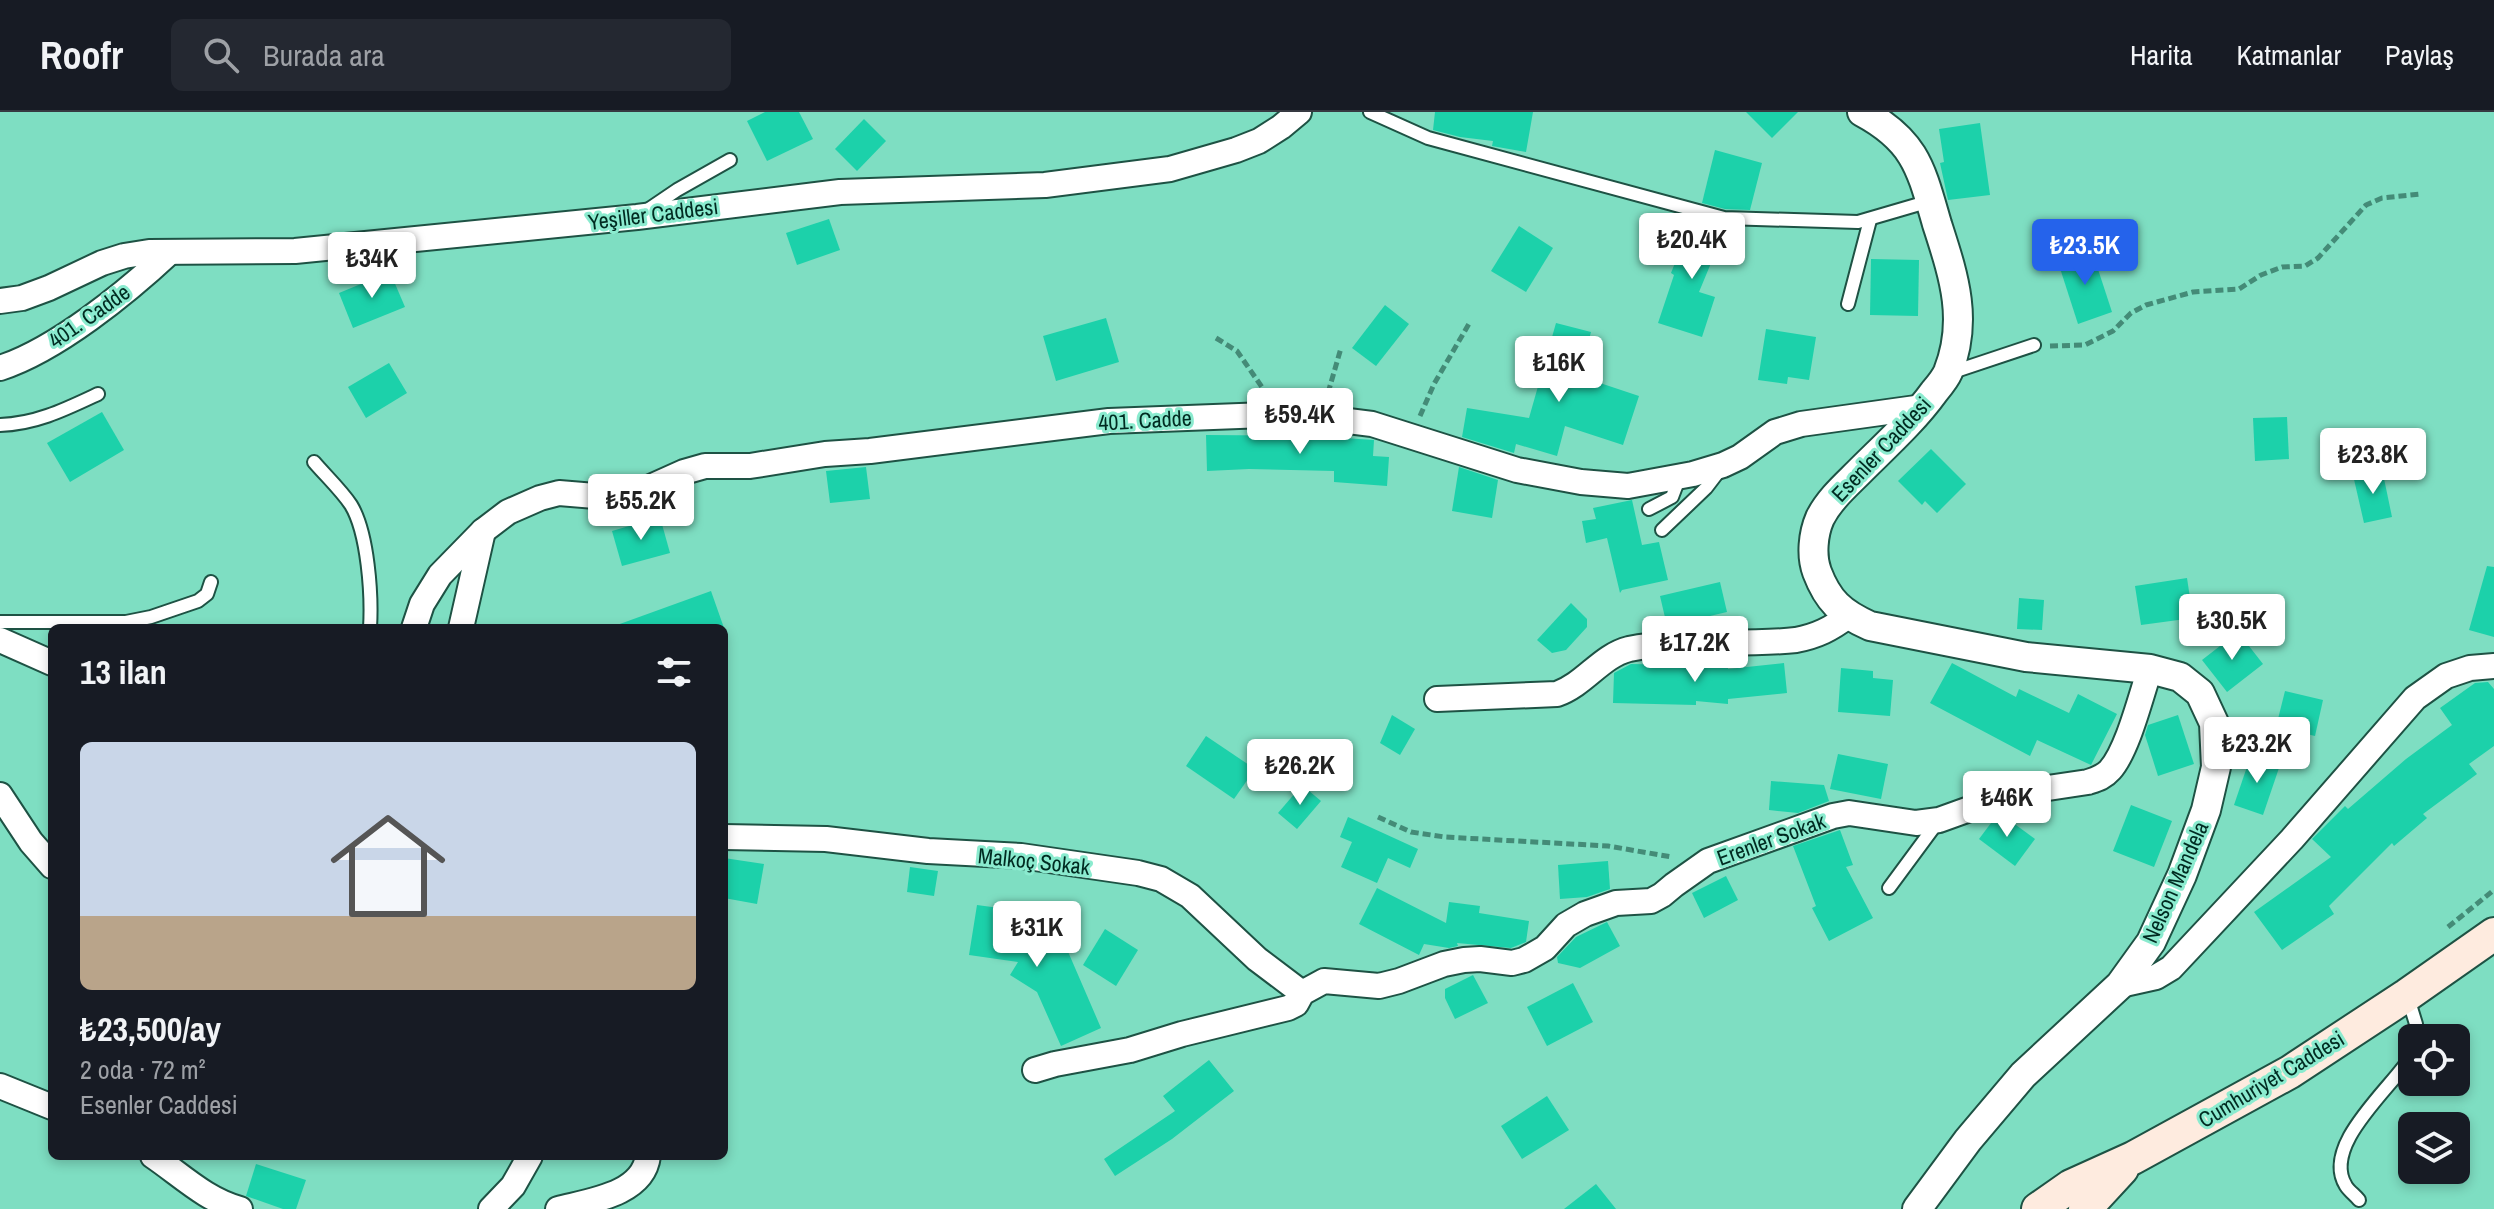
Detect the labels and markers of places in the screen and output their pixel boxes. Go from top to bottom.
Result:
pin: ₺20.4K [1627,213,1757,281]
pin: ₺23.5K [2020,219,2150,287]
pin: ₺34K [325,232,419,300]
pin: ₺16K [1512,336,1606,404]
pin: ₺59.4K [1235,388,1365,456]
pin: ₺23.8K [2308,428,2438,496]
pin: ₺55.2K [576,474,706,542]
pin: ₺30.5K [2167,594,2297,662]
pin: ₺17.2K [1630,616,1760,684]
pin: ₺23.2K [2192,717,2322,785]
pin: ₺26.2K [1235,739,1365,807]
pin: ₺46K [1960,771,2054,839]
pin: ₺31K [990,901,1084,969]

